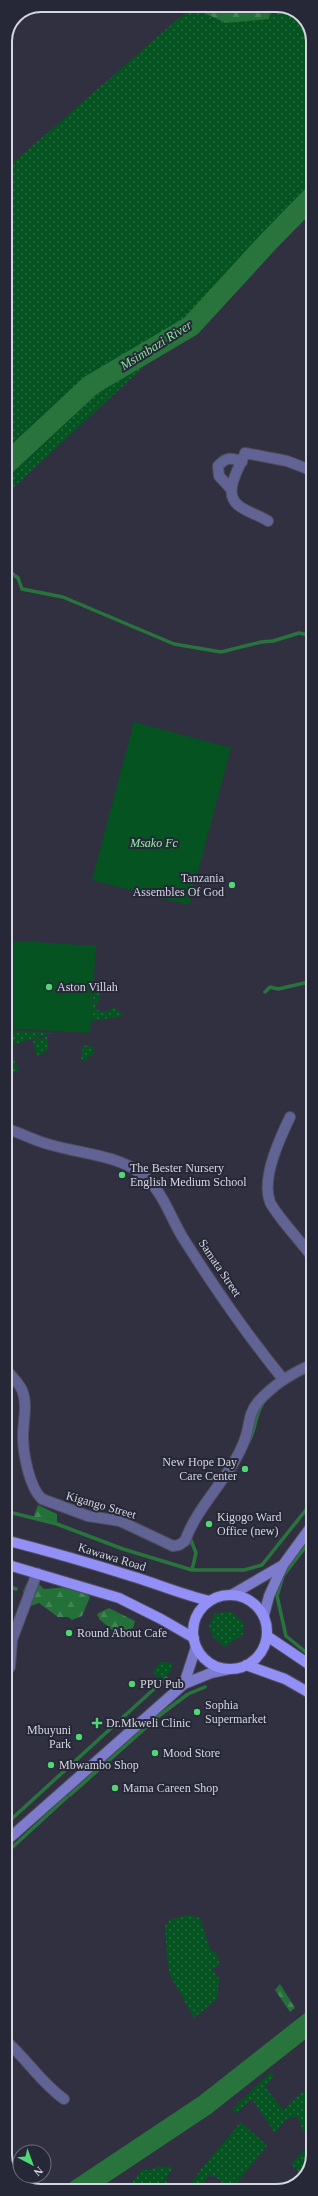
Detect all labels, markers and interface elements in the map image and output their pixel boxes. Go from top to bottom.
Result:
water label: Msimbazi River [116,316,196,374]
park label: Msako Fc [129,836,178,850]
place label: Tanzania Assembles Of God [133,871,225,899]
marker: Tanzania Assembles Of God [227,880,237,890]
place label: Aston Villah [57,980,118,994]
marker: Aston Villah [44,982,54,992]
place label: The Bester Nursery English Medium School [130,1161,247,1189]
marker: The Bester Nursery English Medium School [117,1170,127,1180]
street label: Samata Street [196,1237,245,1300]
place label: New Hope Day Care Center [162,1455,237,1483]
marker: New Hope Day Care Center [240,1464,250,1474]
street label: Kigango Street [64,1488,138,1522]
place label: Kigogo Ward Office (new) [217,1510,281,1538]
marker: Kigogo Ward Office (new) [204,1519,214,1529]
street label: Kawawa Road [76,1540,148,1574]
place label: Round About Cafe [77,1626,167,1640]
marker: Round About Cafe [64,1628,74,1638]
place label: PPU Pub [140,1677,184,1691]
marker: PPU Pub [127,1679,137,1689]
place label: Sophia Supermarket [205,1698,267,1726]
marker: Sophia Supermarket [192,1707,202,1717]
place label: Dr.Mkweli Clinic [106,1716,191,1730]
marker: Dr.Mkweli Clinic [91,1717,103,1729]
place label: Mbuyuni Park [27,1723,72,1751]
marker: Mbuyuni Park [74,1732,84,1742]
place label: Mood Store [163,1746,220,1760]
marker: Mood Store [150,1748,160,1758]
place label: Mbwambo Shop [59,1758,139,1772]
marker: Mbwambo Shop [46,1760,56,1770]
place label: Mama Careen Shop [123,1781,218,1795]
marker: Mama Careen Shop [110,1783,120,1793]
north arrow [12,2144,52,2184]
text: N [32,2164,45,2179]

